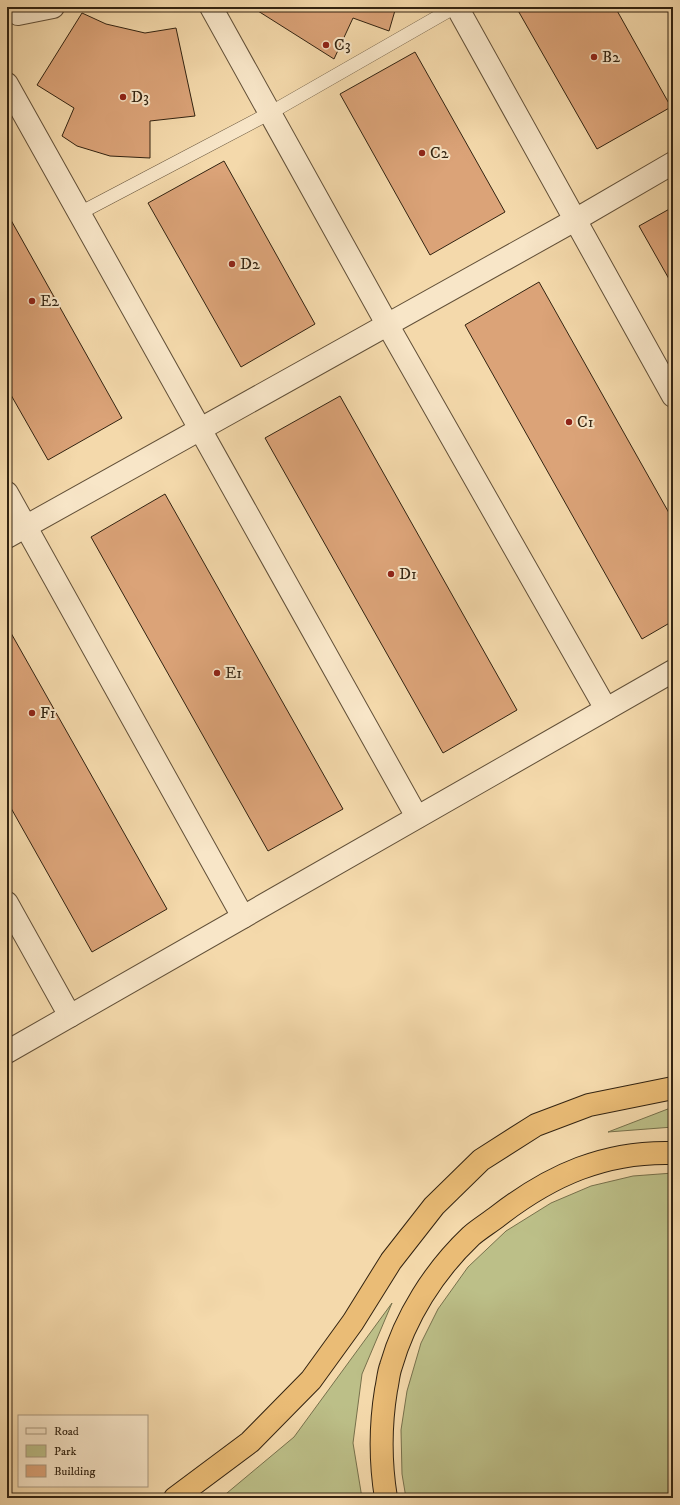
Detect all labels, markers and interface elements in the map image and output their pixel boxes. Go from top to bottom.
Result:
place label: C3 [334,35,351,55]
marker: C3 [321,40,331,50]
place label: B2 [602,47,620,67]
marker: B2 [589,52,599,62]
place label: D3 [131,87,149,107]
marker: D3 [118,92,128,102]
place label: C2 [430,143,449,163]
marker: C2 [417,148,427,158]
place label: D2 [240,254,260,274]
marker: D2 [227,259,237,269]
place label: E2 [40,291,59,311]
marker: E2 [27,296,37,306]
place label: C1 [577,412,594,432]
marker: C1 [564,417,574,427]
place label: D1 [399,564,417,584]
marker: D1 [386,569,396,579]
place label: E1 [225,663,242,683]
marker: E1 [212,668,222,678]
place label: F1 [40,703,56,723]
marker: F1 [27,708,37,718]
legend [18,1415,148,1487]
text: Road [54,1424,79,1439]
text: Park [54,1444,76,1459]
text: Building [54,1464,95,1479]

